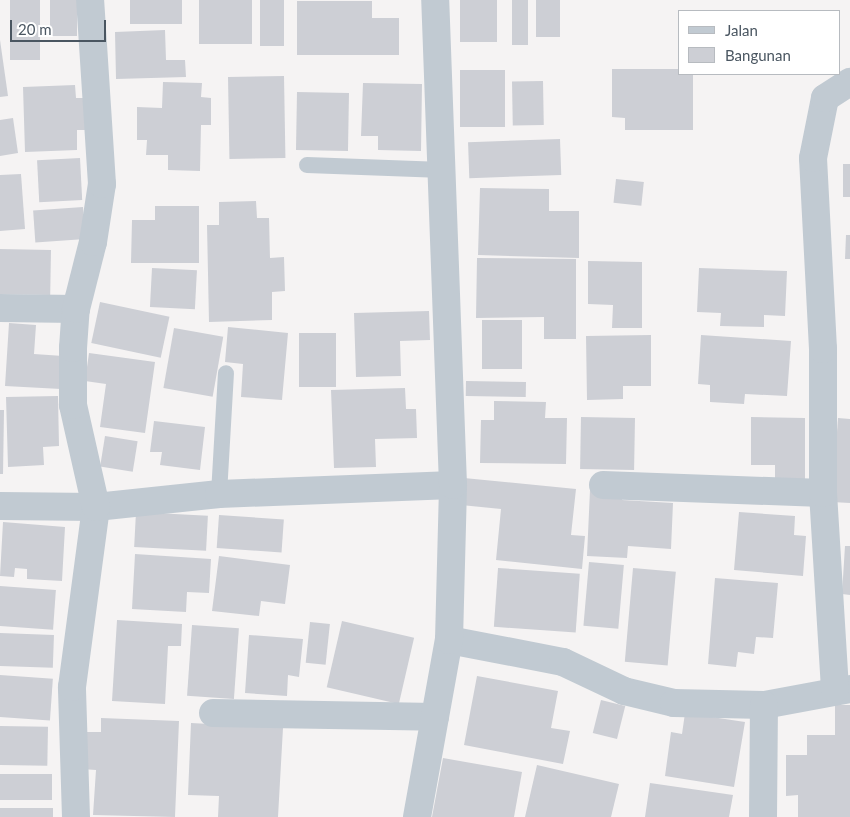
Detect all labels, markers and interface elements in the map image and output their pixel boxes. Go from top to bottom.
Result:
scale bar [12,10,109,42]
legend [678,10,840,75]
text: 20 m [18,20,52,38]
text: Jalan [725,21,758,39]
text: Bangunan [725,46,791,64]

